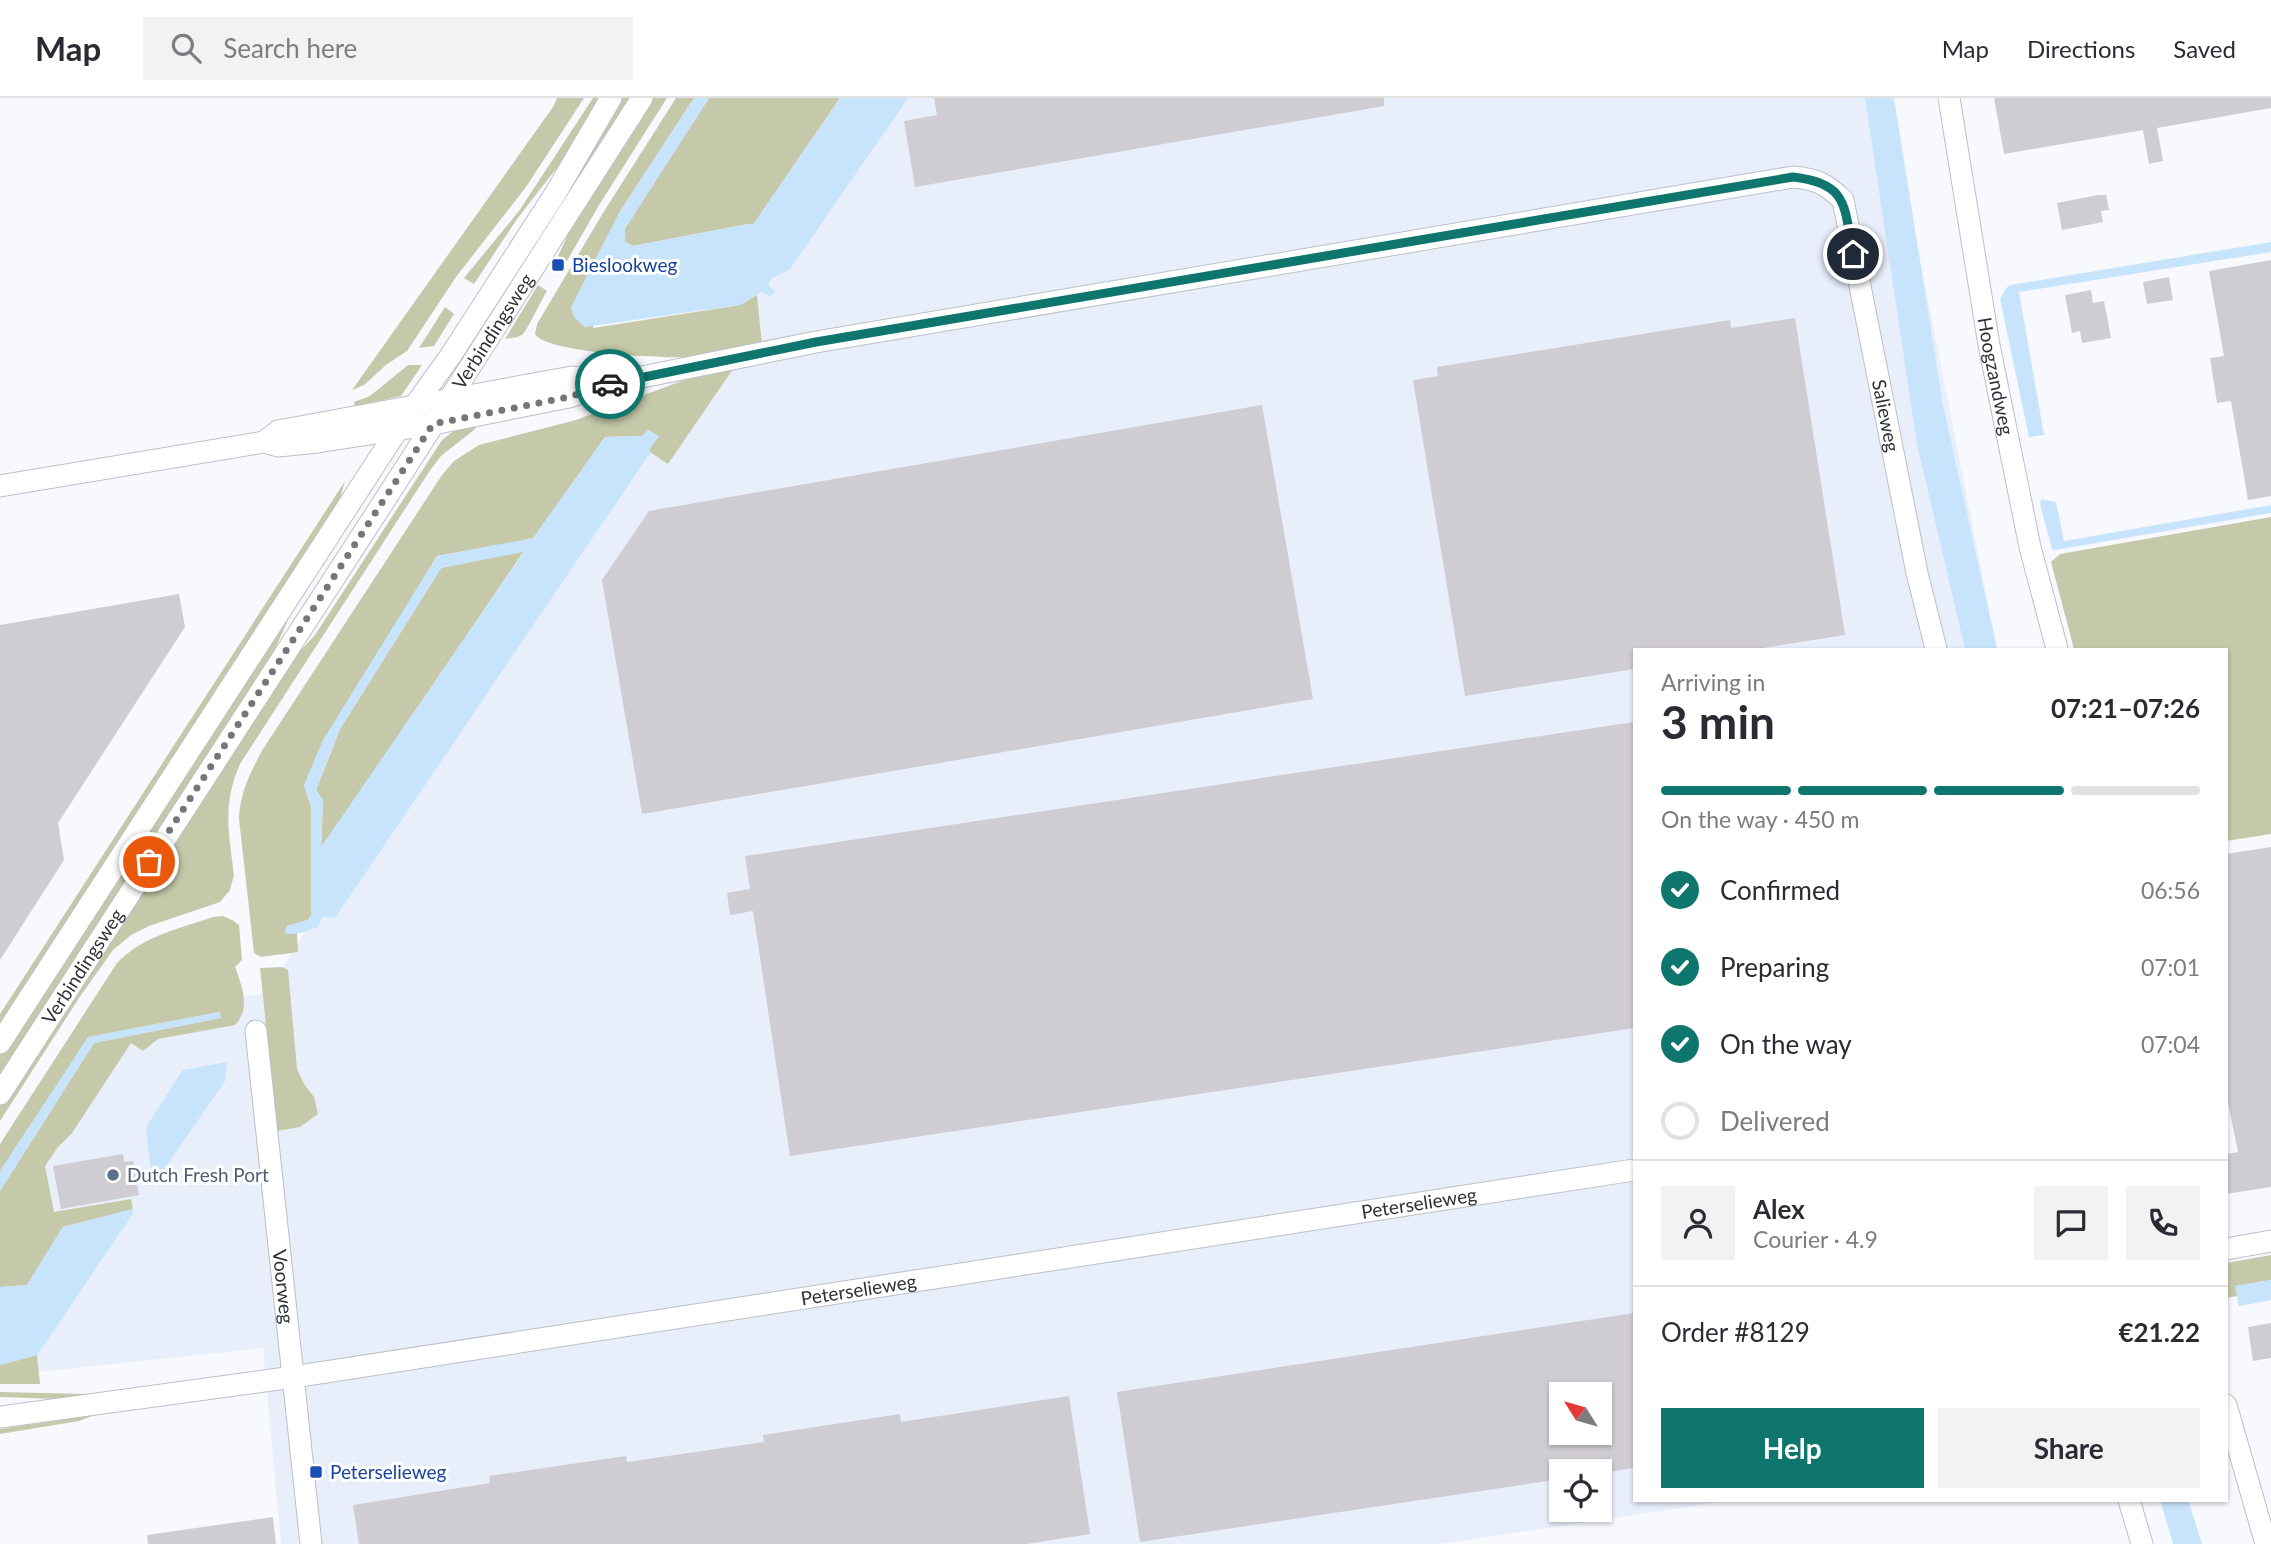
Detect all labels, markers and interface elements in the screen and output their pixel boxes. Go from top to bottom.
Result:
search box [143,17,633,80]
text: Map [35,28,101,68]
icon: search [167,29,205,67]
text: Search here [223,32,357,64]
text: Map [1942,34,1989,63]
text: Directions [2027,34,2135,63]
text: Saved [2173,34,2236,63]
pin [1823,224,1883,284]
icon: home [1834,235,1872,273]
place label: Bieslookweg [572,253,677,276]
marker: Bieslookweg [550,257,566,273]
street label: Verbindingsweg [447,269,538,393]
street label: Hoogzandweg [1974,315,2019,437]
courier [575,349,645,419]
icon: car [591,365,629,403]
street label: Salieweg [1868,377,1905,454]
text: Arriving in [1661,668,1765,696]
text: 07:21–07:26 [2051,692,2200,724]
text: 3 min [1661,694,1775,749]
text: On the way · 450 m [1661,805,1860,833]
pin [119,832,179,892]
icon: bag [130,843,168,881]
icon: check [1661,871,1699,909]
text: Confirmed [1720,874,1840,906]
text: 06:56 [2141,876,2200,904]
street label: Verbindingsweg [36,904,128,1028]
icon: check [1661,948,1699,986]
text: Preparing [1720,951,1829,983]
text: 07:01 [2141,953,2200,981]
icon: check [1661,1025,1699,1063]
text: On the way [1720,1028,1852,1060]
text: 07:04 [2141,1030,2200,1058]
text: Delivered [1720,1105,1830,1137]
place label: Dutch Fresh Port [127,1163,269,1186]
marker: Dutch Fresh Port [105,1167,121,1183]
street label: Peterselieweg [1360,1182,1478,1223]
button: person [1661,1186,1735,1260]
button: chat [2034,1186,2108,1260]
button: phone [2126,1186,2200,1260]
text: Alex [1753,1193,1805,1225]
text: Courier · 4.9 [1753,1225,1878,1253]
street label: Voorweg [268,1248,299,1325]
street label: Peterselieweg [799,1269,918,1309]
text: Order #8129 [1661,1316,1810,1348]
text: €21.22 [2118,1316,2200,1348]
north arrow [1549,1382,1612,1446]
map controls [1549,1382,1612,1522]
button: Help [1661,1408,1924,1488]
button: Share [1938,1408,2200,1488]
button: locate [1549,1459,1612,1522]
place label: Peterselieweg [330,1460,447,1483]
marker: Peterselieweg [308,1464,324,1480]

